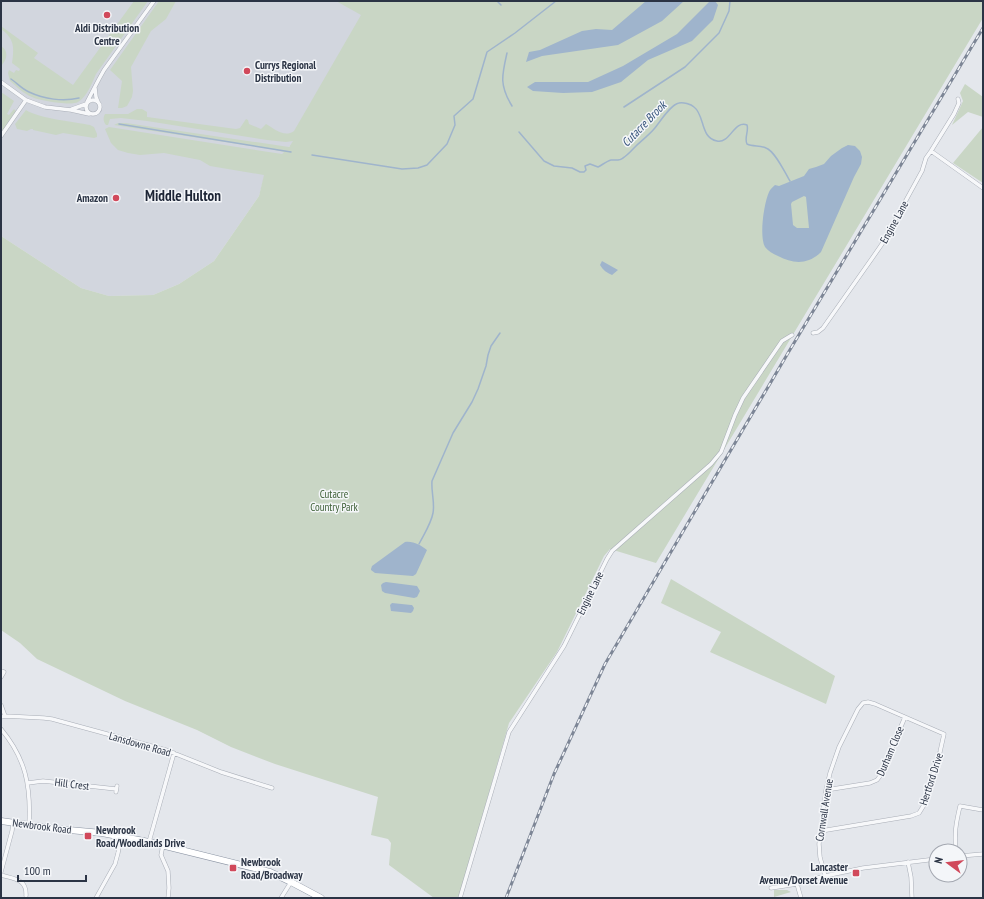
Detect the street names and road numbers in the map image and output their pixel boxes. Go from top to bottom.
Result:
street label: Engine Lane [877,198,912,246]
street label: Engine Lane [573,569,607,617]
street label: Durham Close [873,723,907,778]
street label: Lansdowne Road [107,728,173,760]
street label: Hertford Drive [916,751,946,807]
street label: Hill Crest [54,775,90,793]
street label: Cornwall Avenue [812,777,836,842]
street label: Newbrook Road [12,815,72,837]

